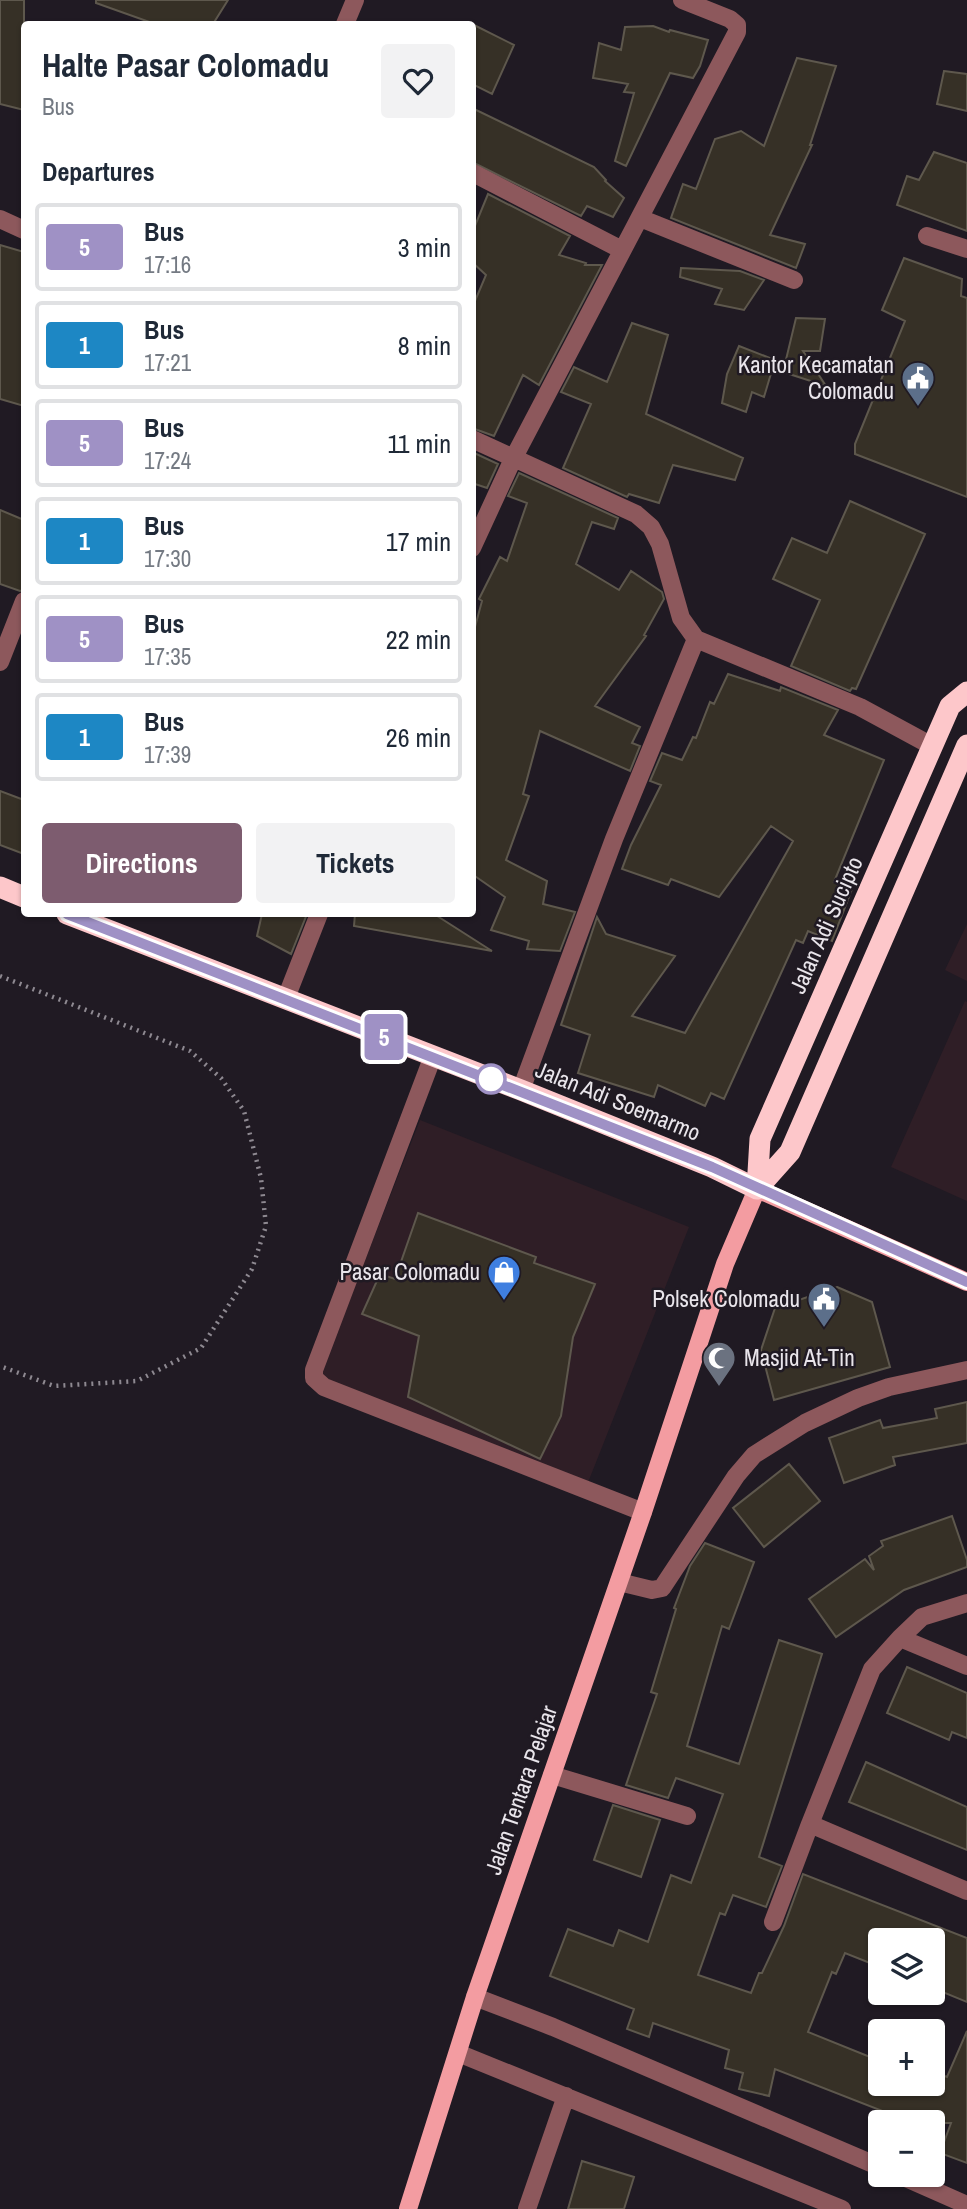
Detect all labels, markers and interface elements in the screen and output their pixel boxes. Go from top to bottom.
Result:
text: Halte Pasar Colomadu [42,43,329,87]
button: heart [381,44,455,118]
text: Bus [42,91,75,122]
text: Departures [42,154,155,189]
text: Bus [144,214,184,249]
text: 3 min [398,230,451,265]
text: 5 [79,231,90,263]
text: 17:16 [144,249,191,280]
text: Bus [144,312,184,347]
text: 8 min [398,328,451,363]
text: 1 [79,329,90,361]
text: 17:21 [144,347,191,378]
place label: Kantor Kecamatan Colomadu [738,349,894,406]
public building icon: Kantor Kecamatan Colomadu [899,359,937,408]
text: Bus [144,410,184,445]
text: 11 min [387,426,451,461]
text: 5 [79,427,90,459]
text: 17:24 [144,445,191,476]
text: Bus [144,508,184,543]
text: 17 min [386,524,451,559]
text: 1 [79,525,90,557]
text: 17:30 [144,543,191,574]
text: Bus [144,606,184,641]
text: 22 min [386,622,451,657]
text: 5 [79,623,90,655]
text: 17:35 [144,641,191,672]
text: Bus [144,704,184,739]
text: 26 min [386,720,451,755]
text: 1 [79,721,90,753]
text: 17:39 [144,739,191,770]
button: Directions [42,823,242,903]
button: Tickets [256,823,455,903]
street label: Jalan Adi Sucipto [782,851,870,998]
line badge: 5 [361,1014,407,1060]
text: 5 [379,1021,389,1053]
street label: Jalan Adi Soemarmo [531,1053,705,1148]
unlabelled marker [476,1064,506,1094]
shop icon: Pasar Colomadu [485,1253,523,1302]
place label: Pasar Colomadu [340,1256,480,1287]
public building icon: Polsek Colomadu [805,1280,843,1329]
place label: Polsek Colomadu [652,1283,800,1314]
mosque icon: Masjid At-Tin [700,1339,738,1388]
place label: Masjid At-Tin [744,1342,855,1373]
street label: Jalan Tentara Pelajar [477,1701,564,1878]
map controls [868,1928,945,2187]
button: layers [868,1928,945,2005]
button: + [868,2019,945,2096]
button: − [868,2110,945,2187]

